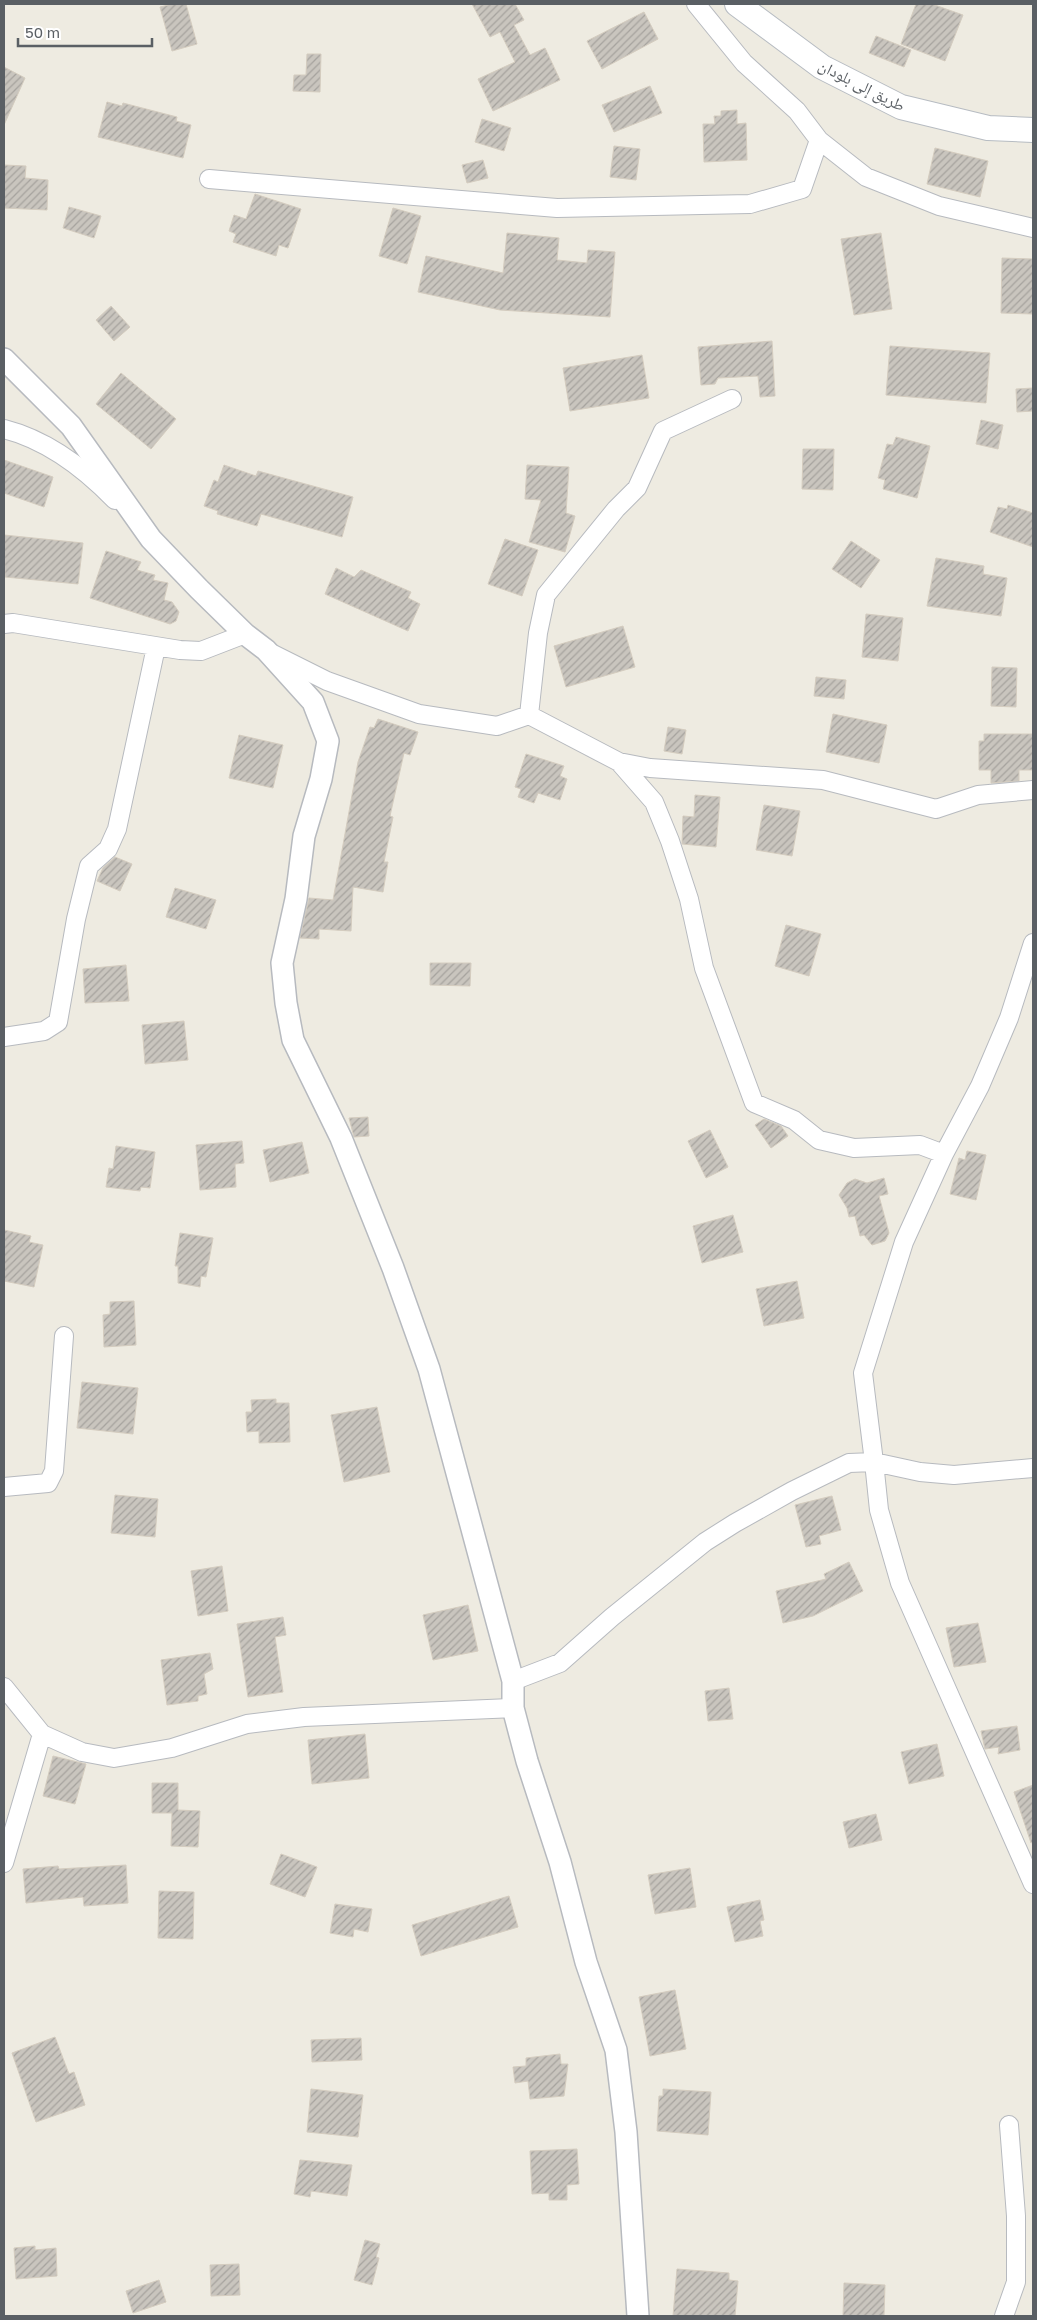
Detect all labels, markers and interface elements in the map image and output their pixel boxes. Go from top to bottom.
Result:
scale bar [18,15,151,47]
text: 50 m [25,23,60,41]
street label: طريق إلى بلودان [815,55,909,116]

